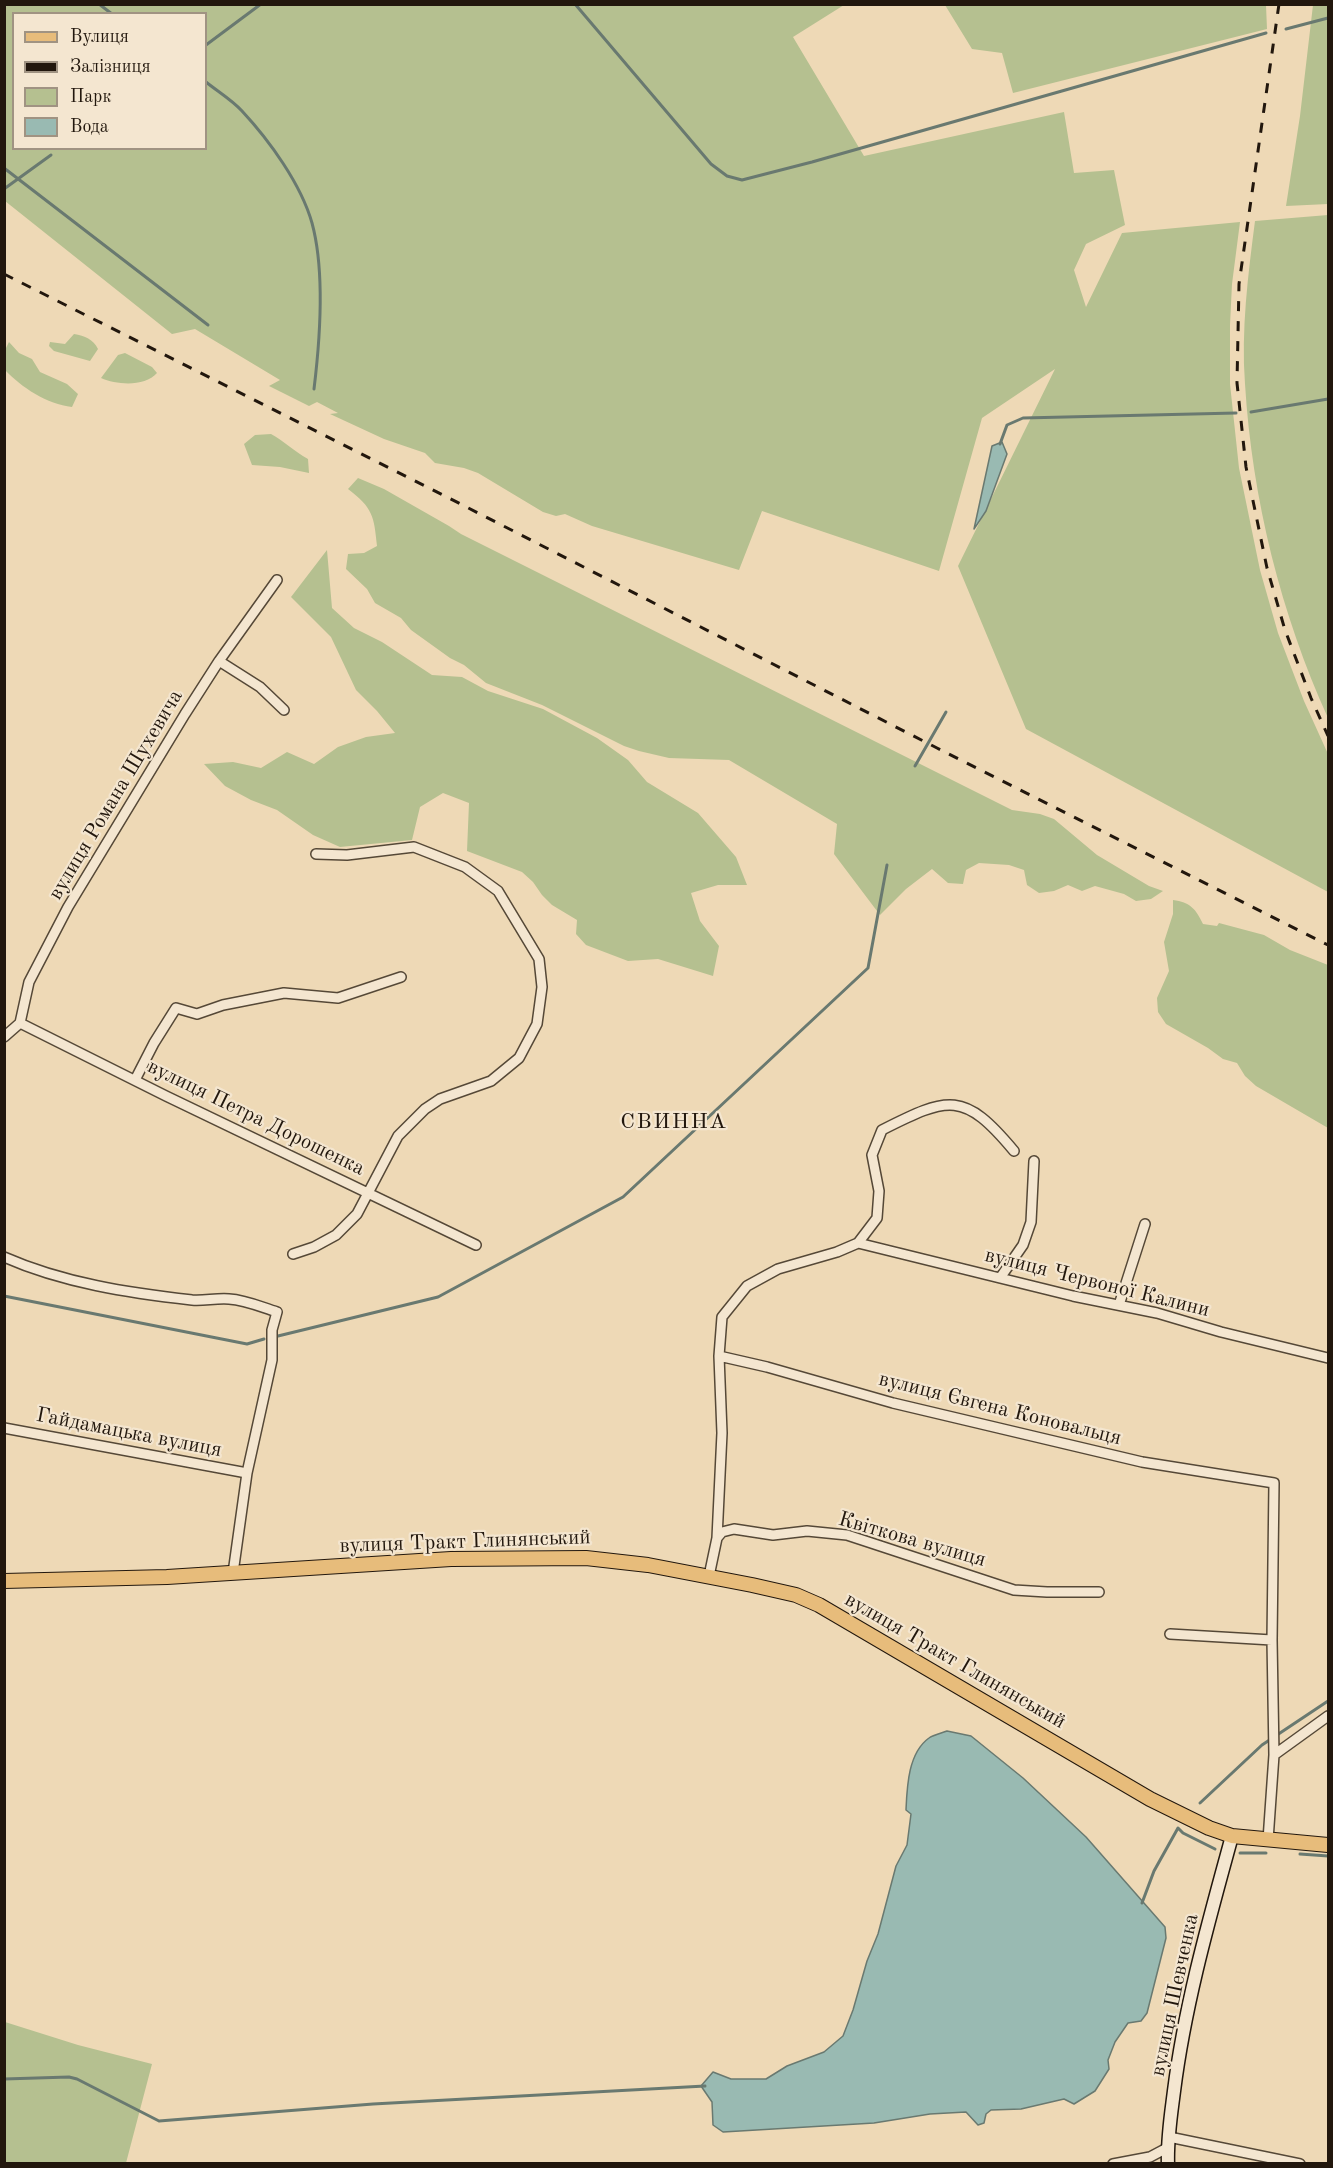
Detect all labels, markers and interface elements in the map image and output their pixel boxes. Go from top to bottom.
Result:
legend [12,12,207,150]
text: Вулиця [70,28,129,46]
text: Залізниця [70,58,151,76]
text: Парк [70,88,111,106]
text: Вода [70,118,109,136]
street label: вулиця Романа Шухевича [43,685,189,905]
street label: вулиця Петра Дорошенка [143,1054,369,1182]
district label: СВИННА [620,1109,728,1135]
street label: вулиця Червоної Калини [982,1243,1212,1323]
street label: вулиця Євгена Коновальця [876,1367,1124,1451]
street label: Гайдамацька вулиця [34,1403,224,1463]
street label: Квіткова вулиця [835,1507,989,1573]
street label: вулиця Тракт Глинянський [339,1525,591,1559]
street label: вулиця Тракт Глинянський [840,1587,1070,1735]
street label: вулиця Шевченка [1145,1911,1205,2079]

